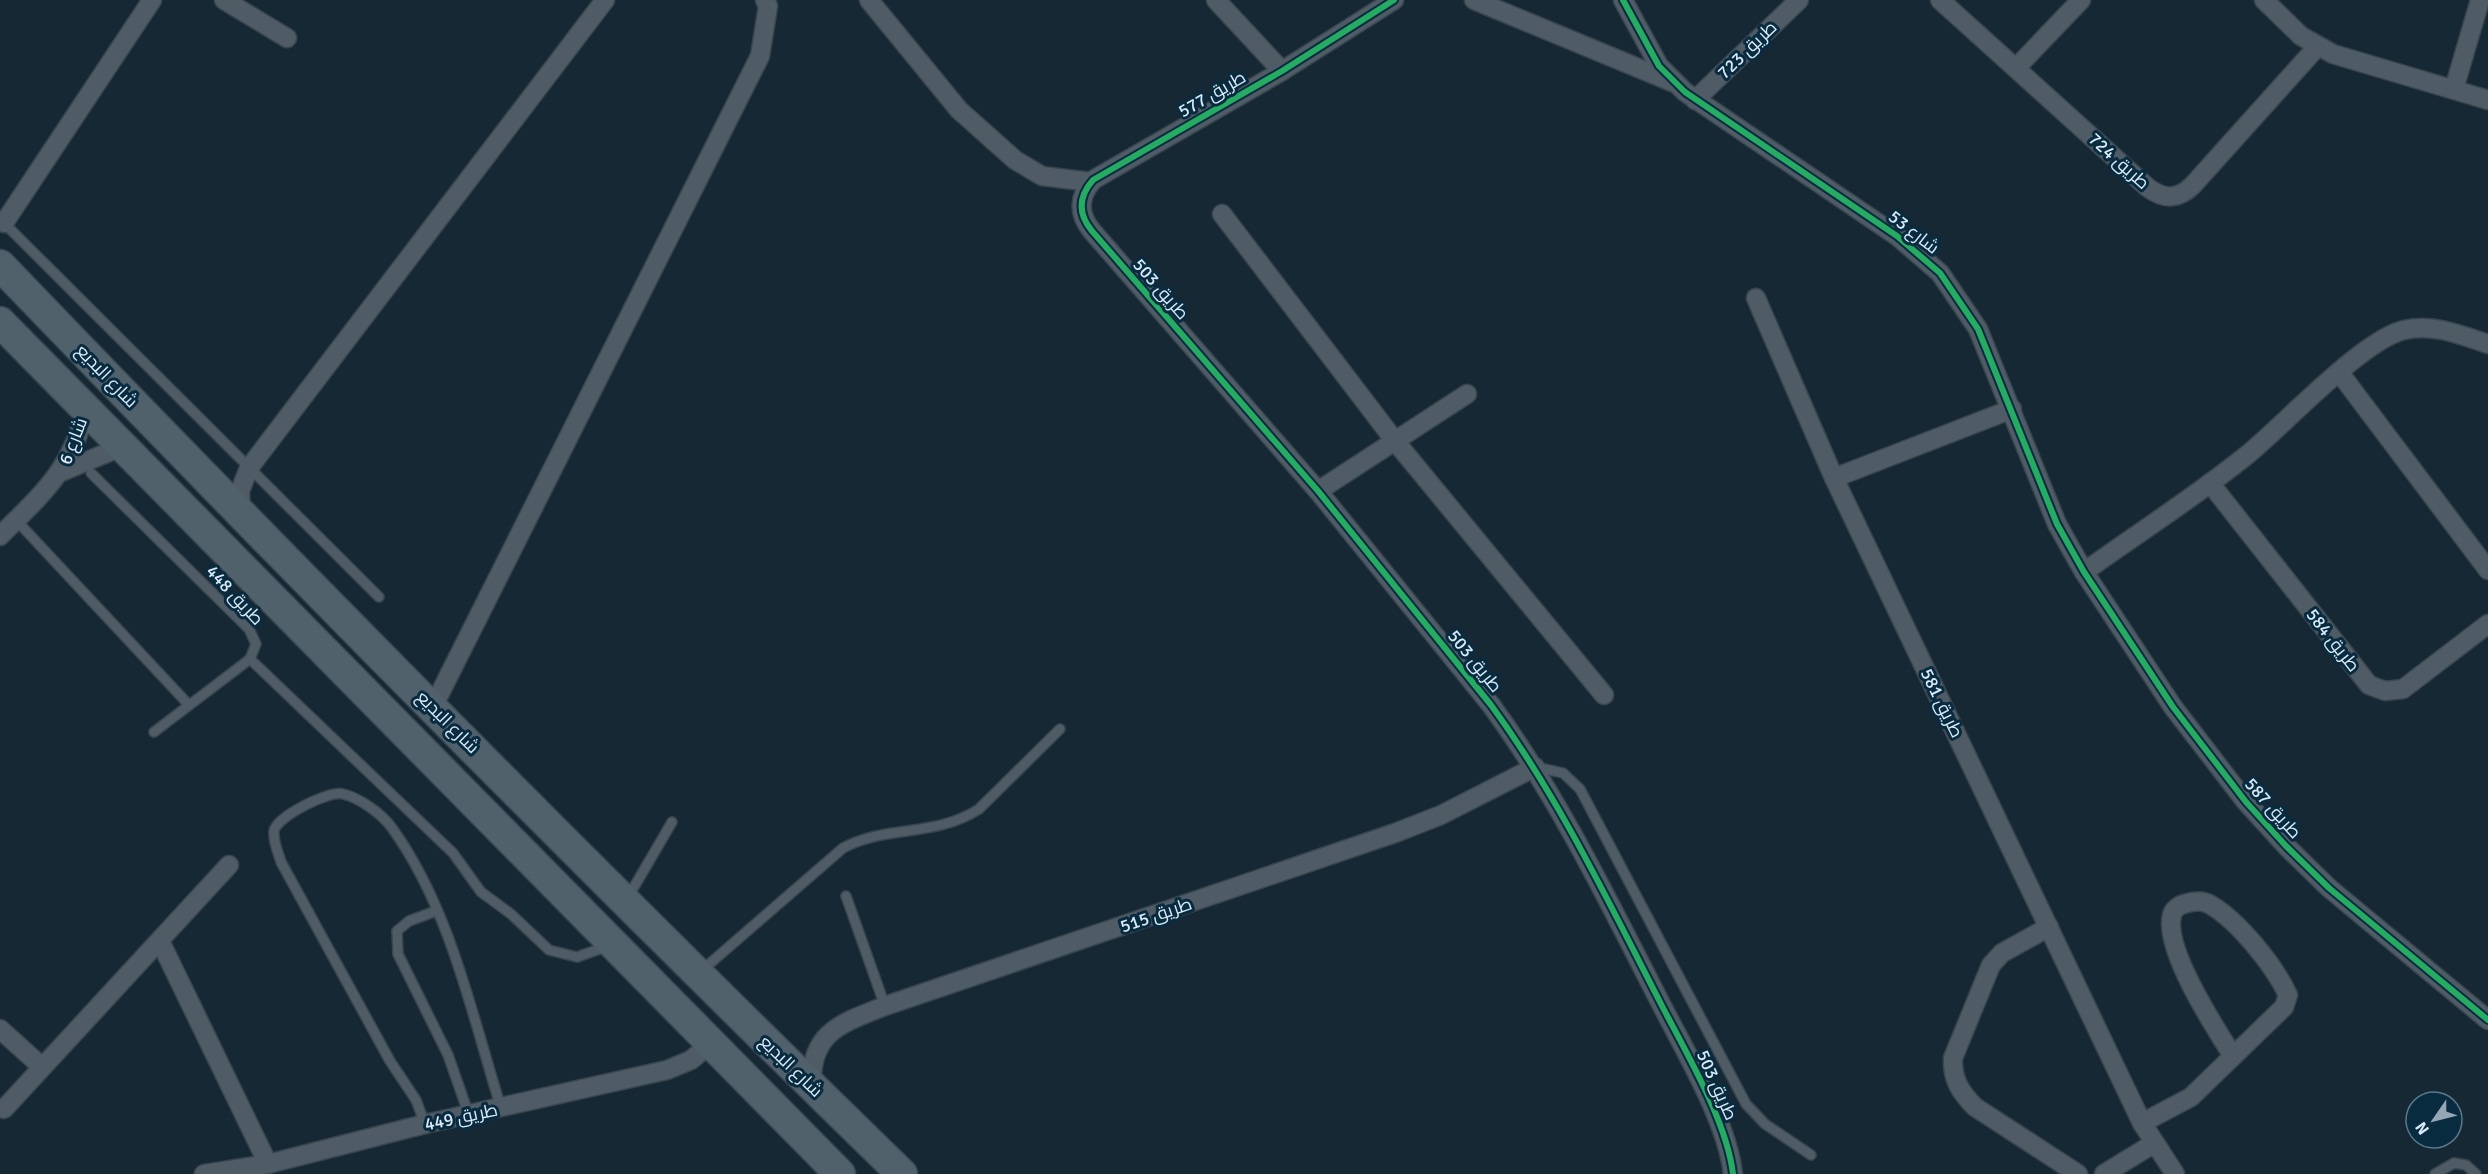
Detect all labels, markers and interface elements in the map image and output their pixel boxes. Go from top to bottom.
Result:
street label: طريق 723 [1713,16,1782,84]
street label: طريق 577 [1174,66,1250,123]
street label: طريق 724 [2083,128,2154,195]
street label: شارع 53 [1884,205,1944,259]
street label: طريق 503 [1128,254,1194,325]
street label: شارع البديع [71,340,143,413]
street label: شارع 6 [54,414,93,468]
street label: طريق 448 [201,560,268,630]
street label: طريق 584 [2301,604,2365,677]
street label: طريق 503 [1442,625,1507,697]
street label: طريق 581 [1915,665,1968,742]
street label: شارع البديع [411,686,484,759]
street label: طريق 587 [2239,773,2306,844]
street label: طريق 515 [1117,893,1195,938]
street label: شارع البديع [754,1030,827,1102]
street label: طريق 503 [1691,1047,1742,1124]
north arrow [2404,1090,2464,1150]
street label: طريق 449 [422,1099,500,1136]
text: N [2411,1118,2434,1138]

